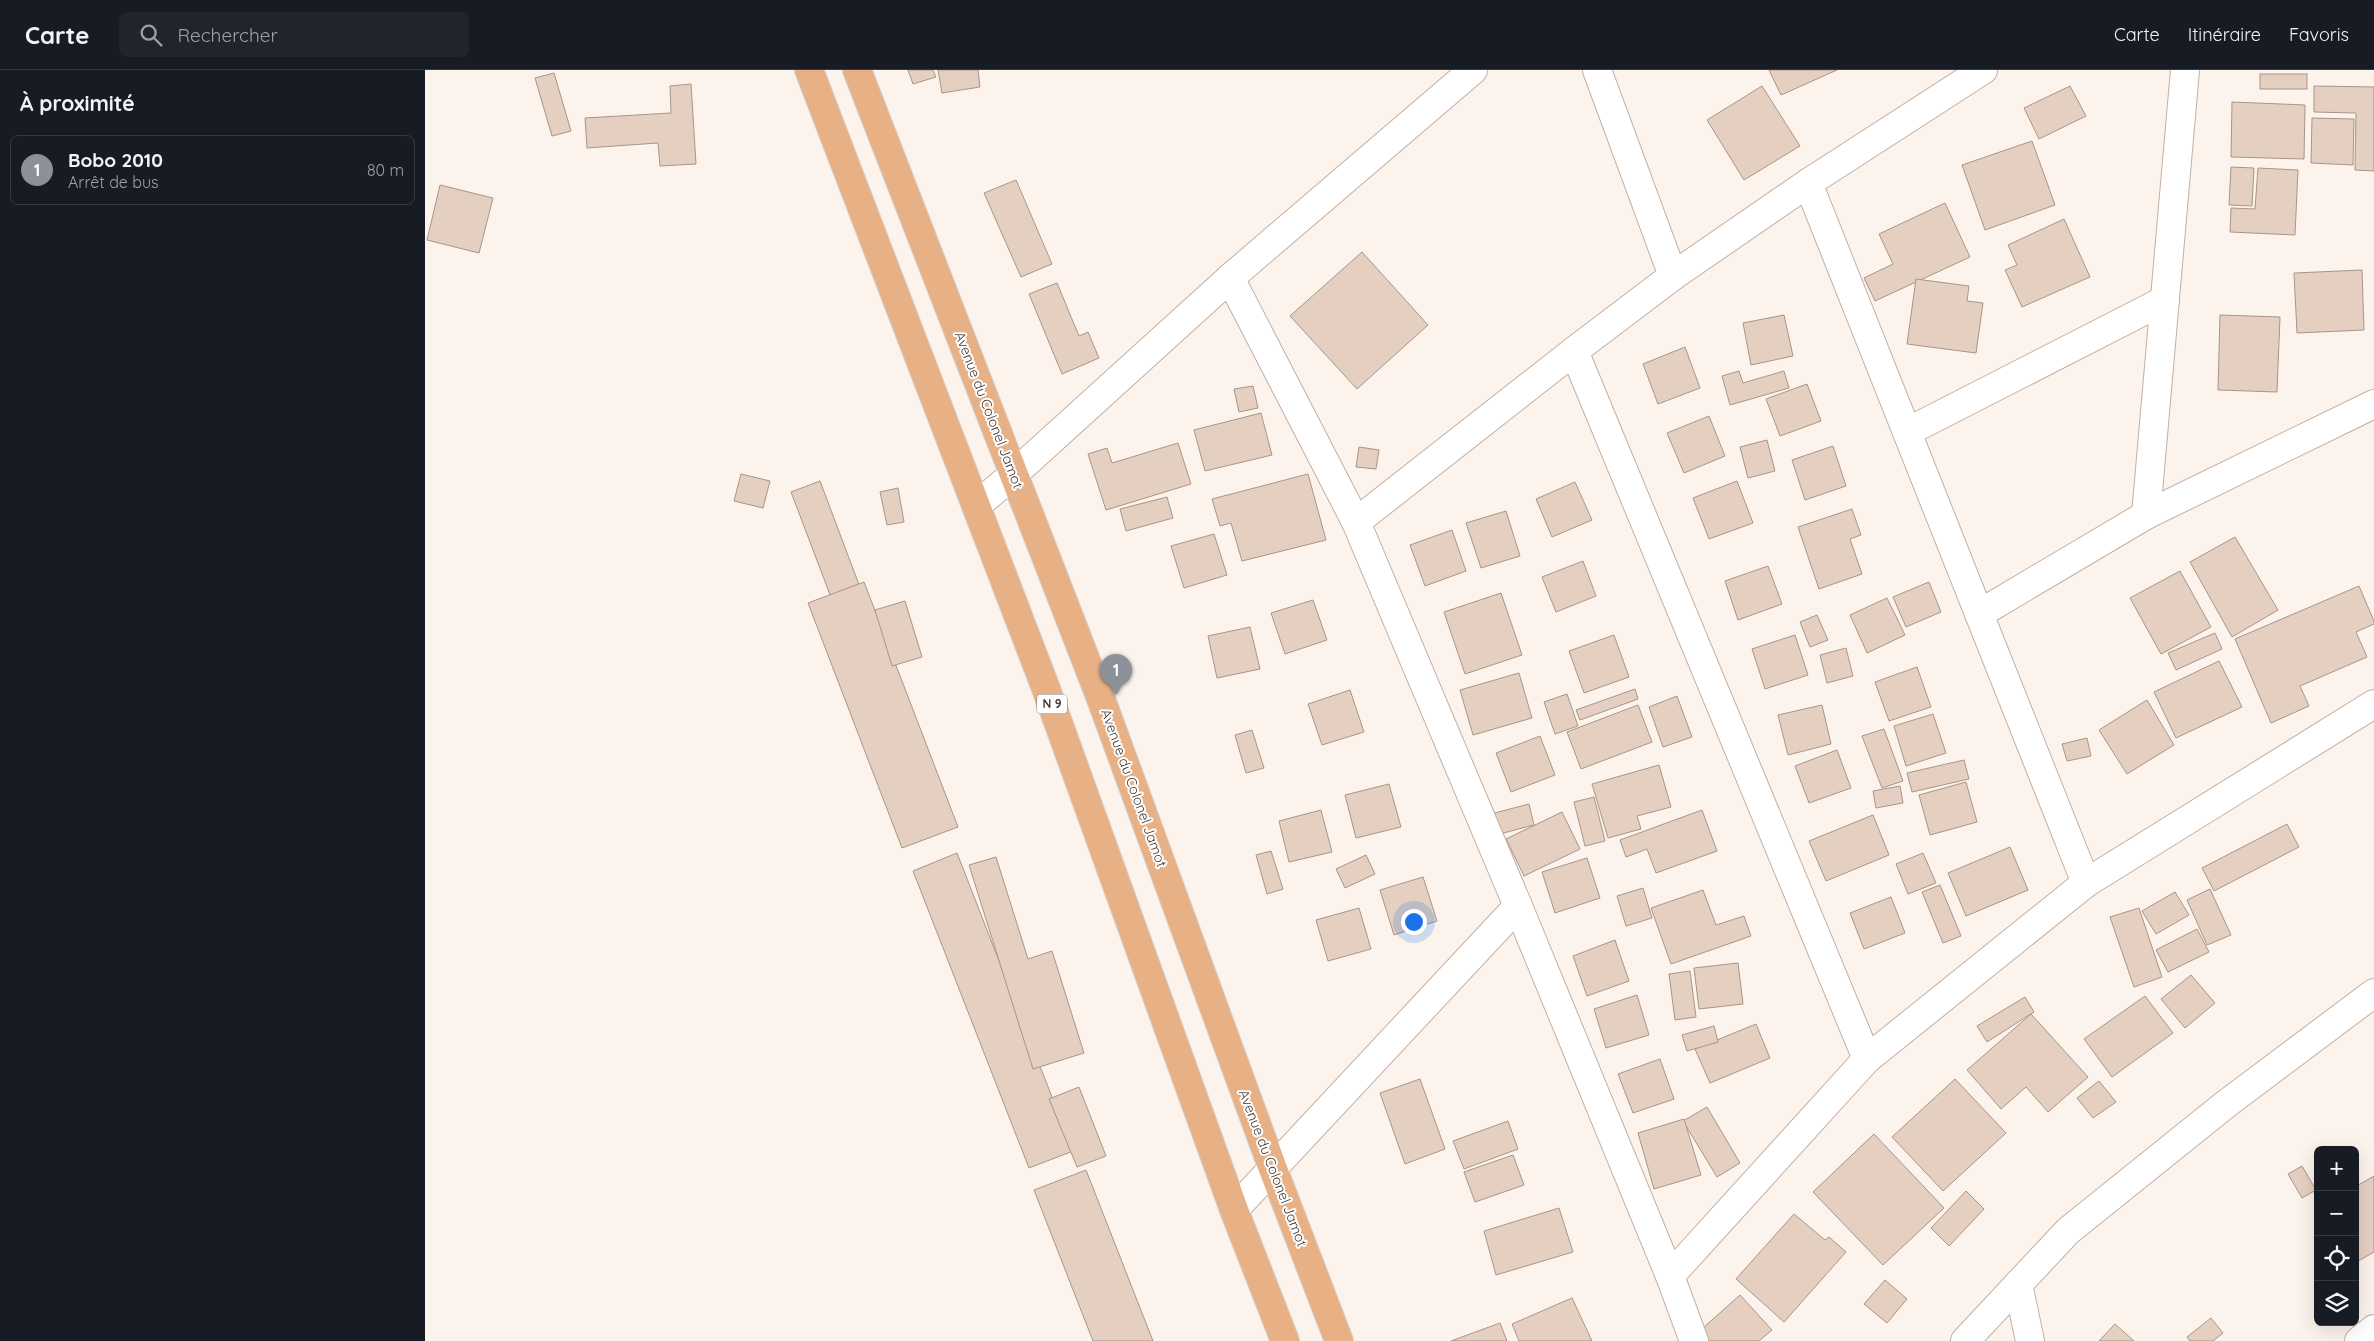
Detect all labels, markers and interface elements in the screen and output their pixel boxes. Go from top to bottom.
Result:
search box [119,12,469,57]
text: Carte [25,20,89,50]
icon: search [137,21,165,49]
text: Rechercher [177,23,278,47]
text: Carte [2114,23,2160,46]
text: Itinéraire [2188,23,2261,46]
text: Favoris [2289,23,2349,46]
text: À proximité [20,90,135,116]
text: Bobo 2010 [68,148,163,172]
text: 1 [34,160,40,180]
text: 80 m [367,160,404,180]
text: Arrêt de bus [68,172,159,192]
street label: Avenue du Colonel Jamot [951,329,1027,491]
pin: 1 [1100,654,1132,695]
road number: N 9 [1037,694,1067,714]
street label: Avenue du Colonel Jamot [1097,707,1171,870]
your location [1401,909,1427,935]
street label: Avenue du Colonel Jamot [1235,1087,1311,1249]
map controls [2314,1146,2359,1326]
button: + [2314,1146,2359,1191]
button: − [2314,1191,2359,1236]
button: locate [2314,1236,2359,1281]
button: layers [2314,1281,2359,1326]

